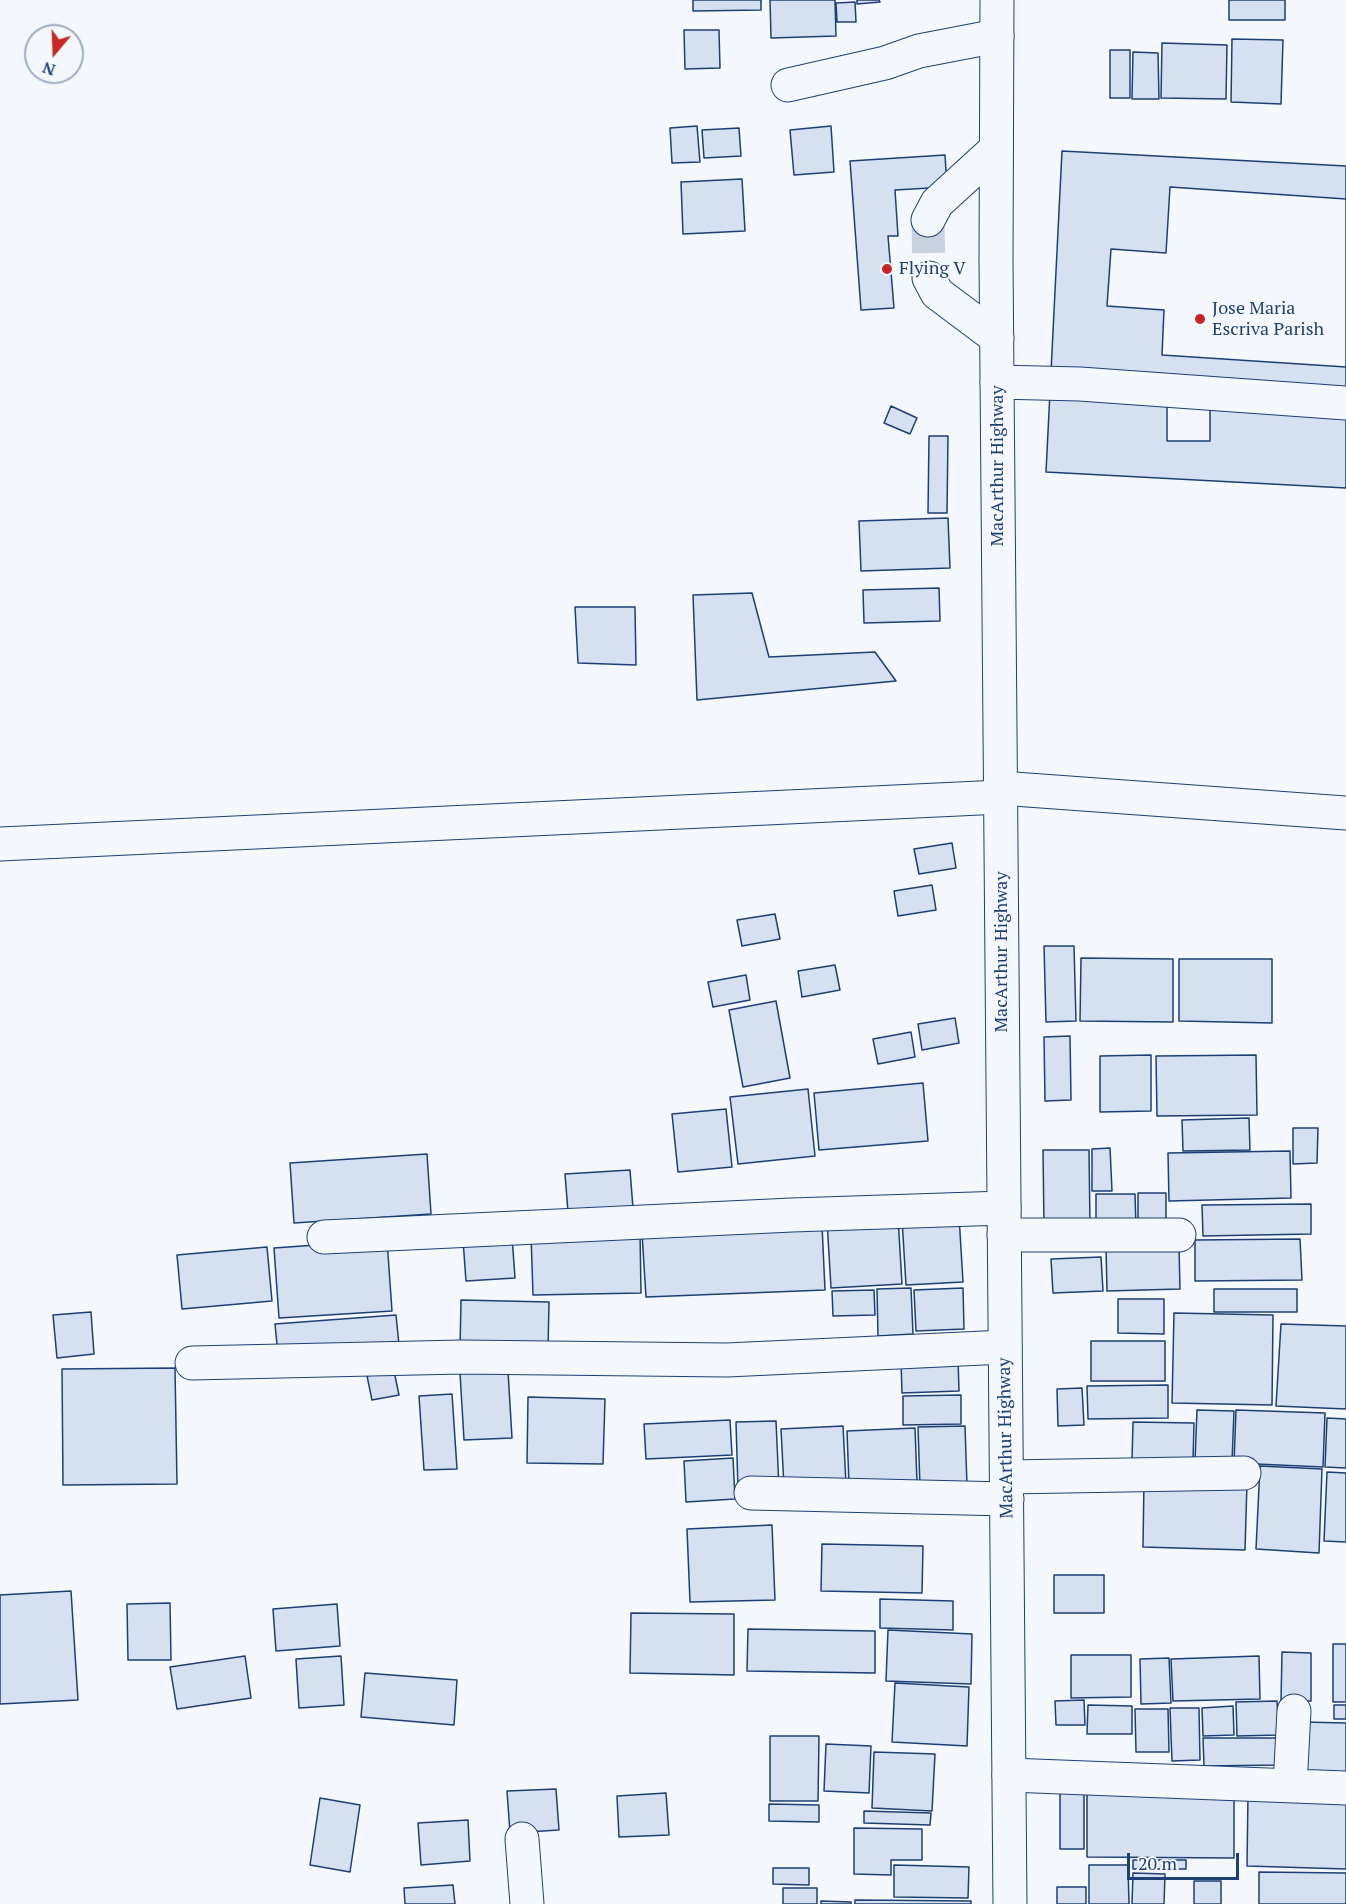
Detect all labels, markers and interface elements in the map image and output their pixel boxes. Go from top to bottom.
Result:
north arrow [24,24,84,84]
text: N [39,57,58,82]
place label: Flying V [899,258,966,280]
marker: Flying V [880,262,894,276]
place label: Jose Maria Escriva Parish [1212,298,1324,340]
marker: Jose Maria Escriva Parish [1193,312,1207,326]
street label: MacArthur Highway [987,386,1009,546]
street label: MacArthur Highway [991,872,1013,1032]
street label: MacArthur Highway [994,1357,1018,1519]
scale bar [1130,1841,1242,1879]
text: 20 m [1138,1851,1177,1875]

